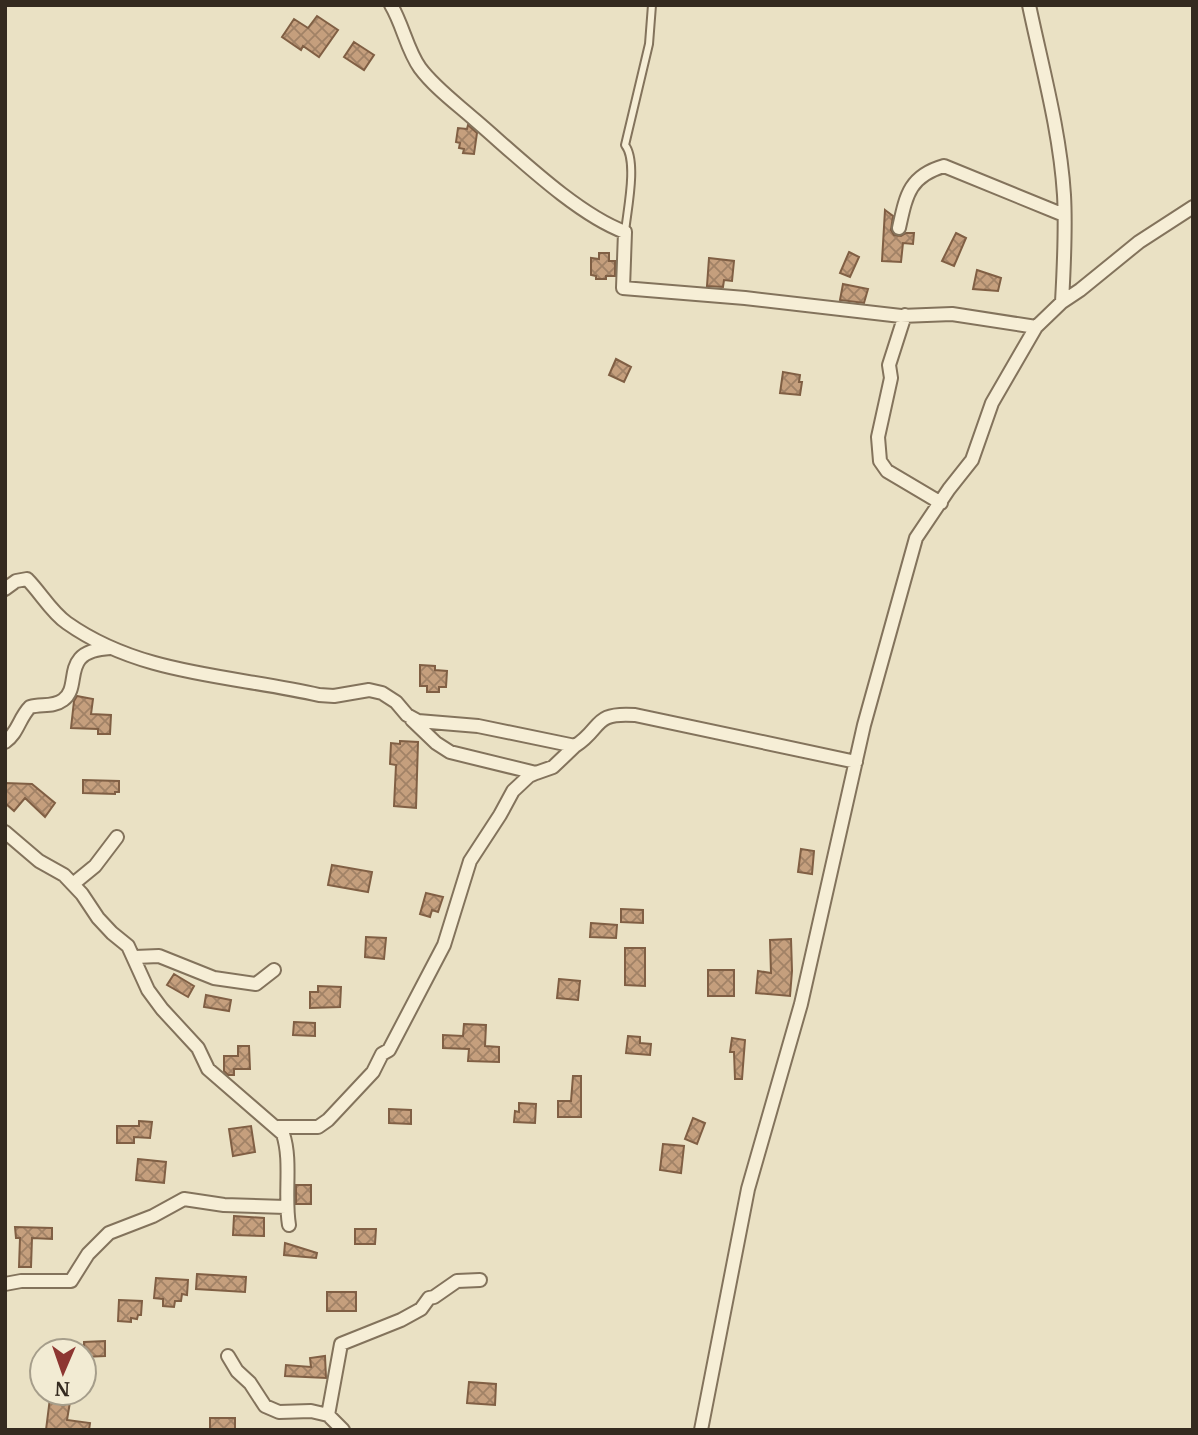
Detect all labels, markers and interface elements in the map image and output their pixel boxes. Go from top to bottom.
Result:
north arrow [28,1337,98,1407]
text: N [54,1377,70,1401]

